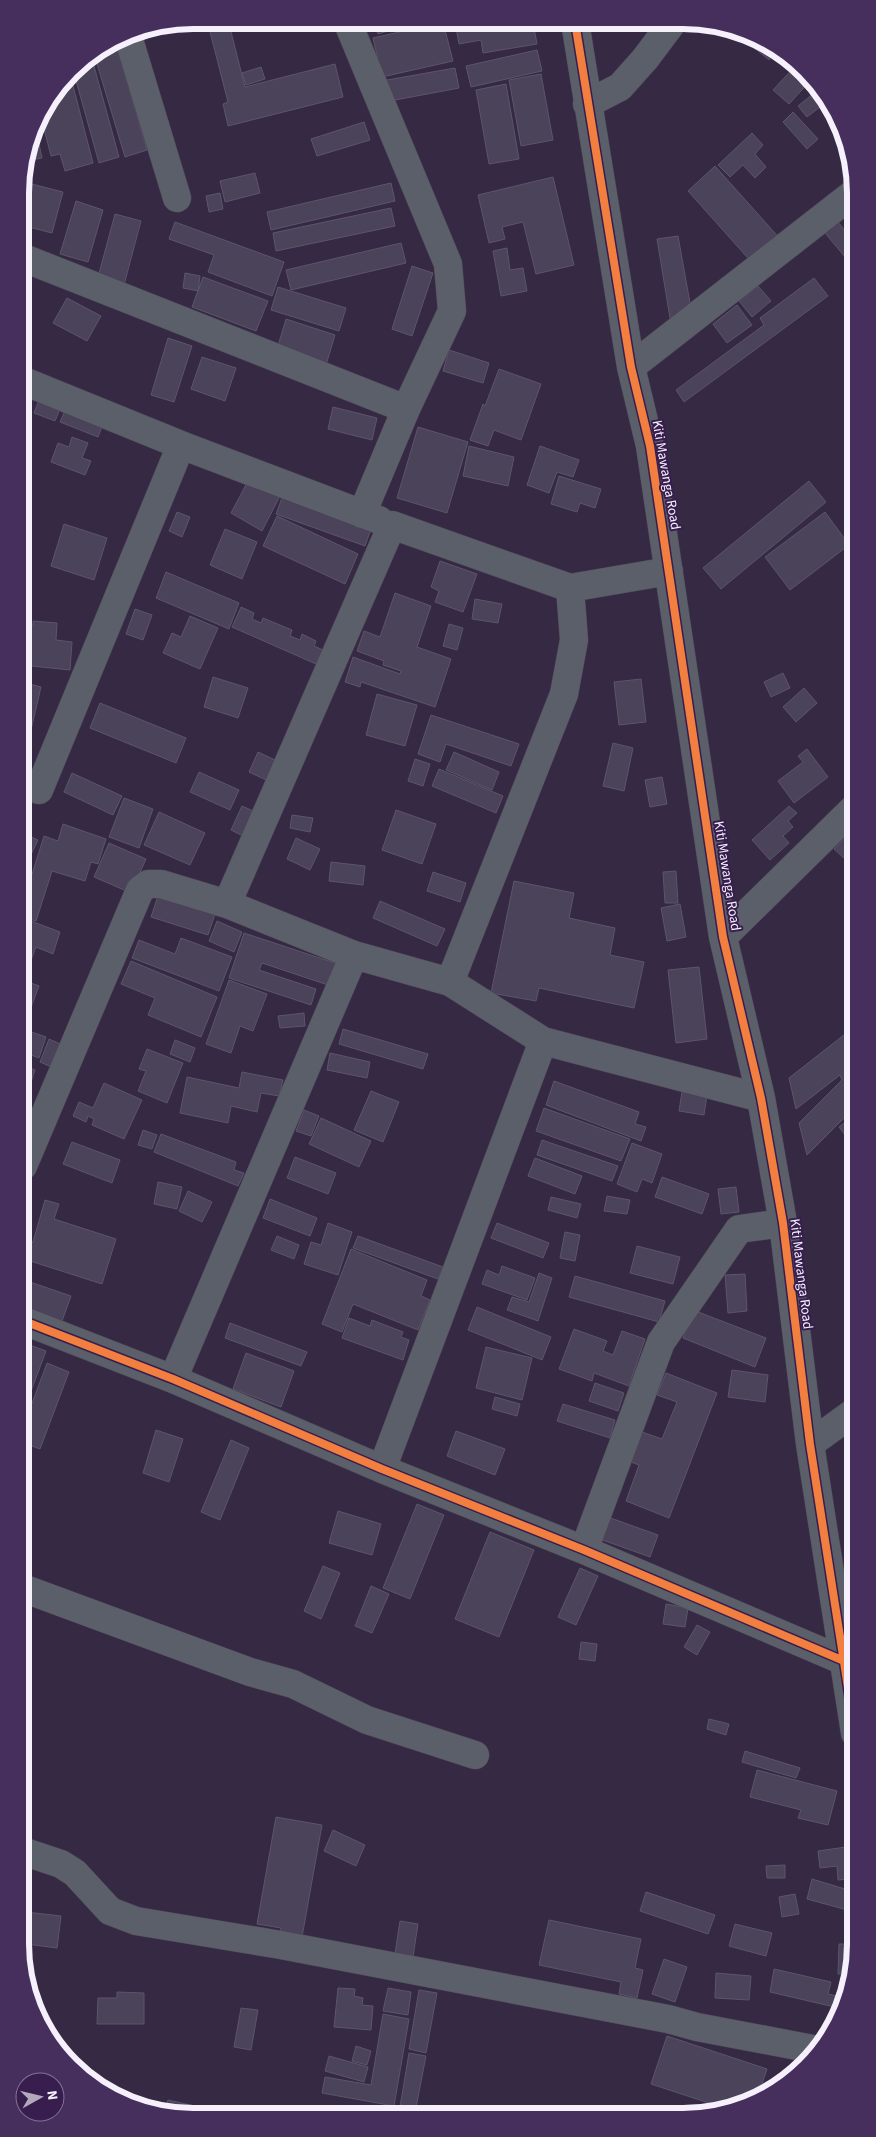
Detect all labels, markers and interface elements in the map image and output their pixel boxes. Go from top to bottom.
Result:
street label: Kiti Mawanga Road [647,419,685,531]
street label: Kiti Mawanga Road [708,820,746,932]
street label: Kiti Mawanga Road [784,1218,818,1330]
north arrow [15,2072,65,2122]
text: N [41,2089,62,2101]

